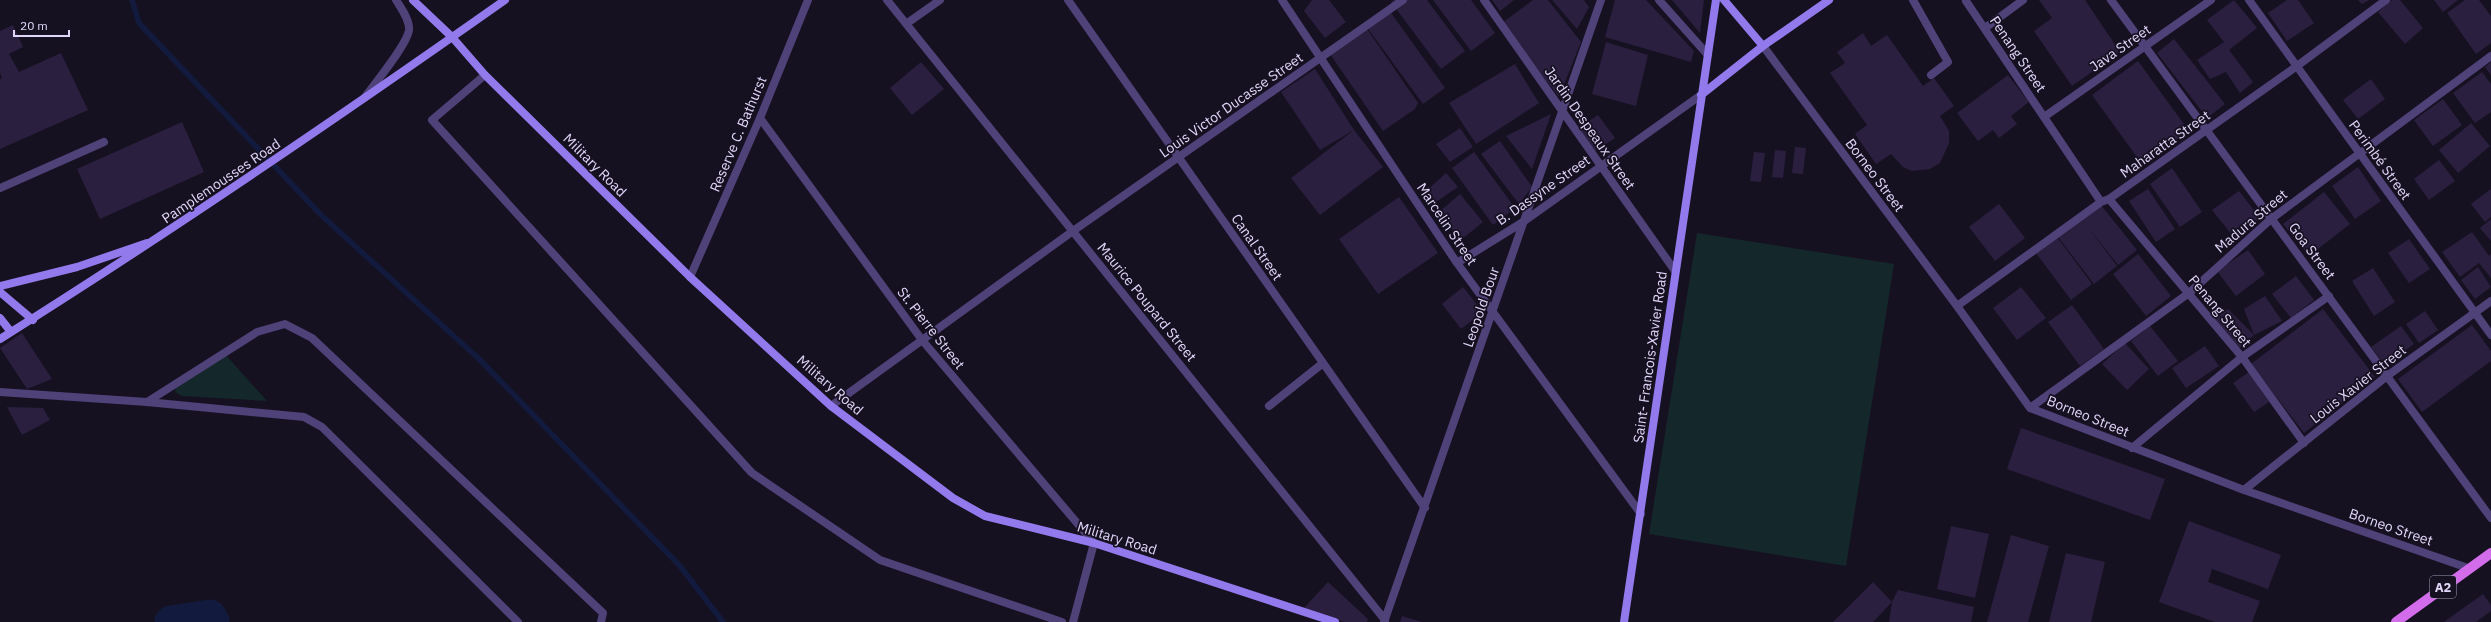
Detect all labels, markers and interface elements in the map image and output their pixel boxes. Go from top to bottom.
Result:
scale bar [14,12,69,38]
street label: Penang Street [1986,12,2050,96]
text: 20 m [20,18,48,33]
street label: Java Street [2086,20,2154,76]
street label: Louis Victor Ducasse Street [1156,48,1306,162]
street label: Jardin Despeaux Street [1541,63,1639,193]
street label: Reserve C. Bathurst [705,73,771,195]
street label: Maharatta Street [2117,106,2214,182]
street label: Perimbé Street [2345,117,2415,203]
street label: Military Road [560,130,630,200]
street label: Pamplemousses Road [158,135,284,227]
street label: Borneo Street [1842,135,1909,215]
street label: B. Dassyne Street [1493,151,1594,229]
street label: Marcelin Street [1413,179,1481,269]
street label: Madura Street [2211,185,2291,257]
street label: Canal Street [1228,210,1287,284]
street label: Goa Street [2285,219,2339,283]
street label: Maurice Poupard Street [1093,239,1201,365]
street label: Leopold Bour [1459,265,1503,349]
street label: Saint- Francois-Xavier Road [1629,270,1671,444]
street label: Penang Street [2185,271,2255,351]
street label: St. Pierre Street [893,283,969,373]
street label: Louis Xavier Street [2306,341,2410,427]
street label: Military Road [793,351,867,419]
street label: Borneo Street [2044,391,2132,441]
street label: Borneo Street [2347,504,2435,550]
street label: Military Road [1075,517,1159,559]
road number: A2 [2430,576,2456,598]

